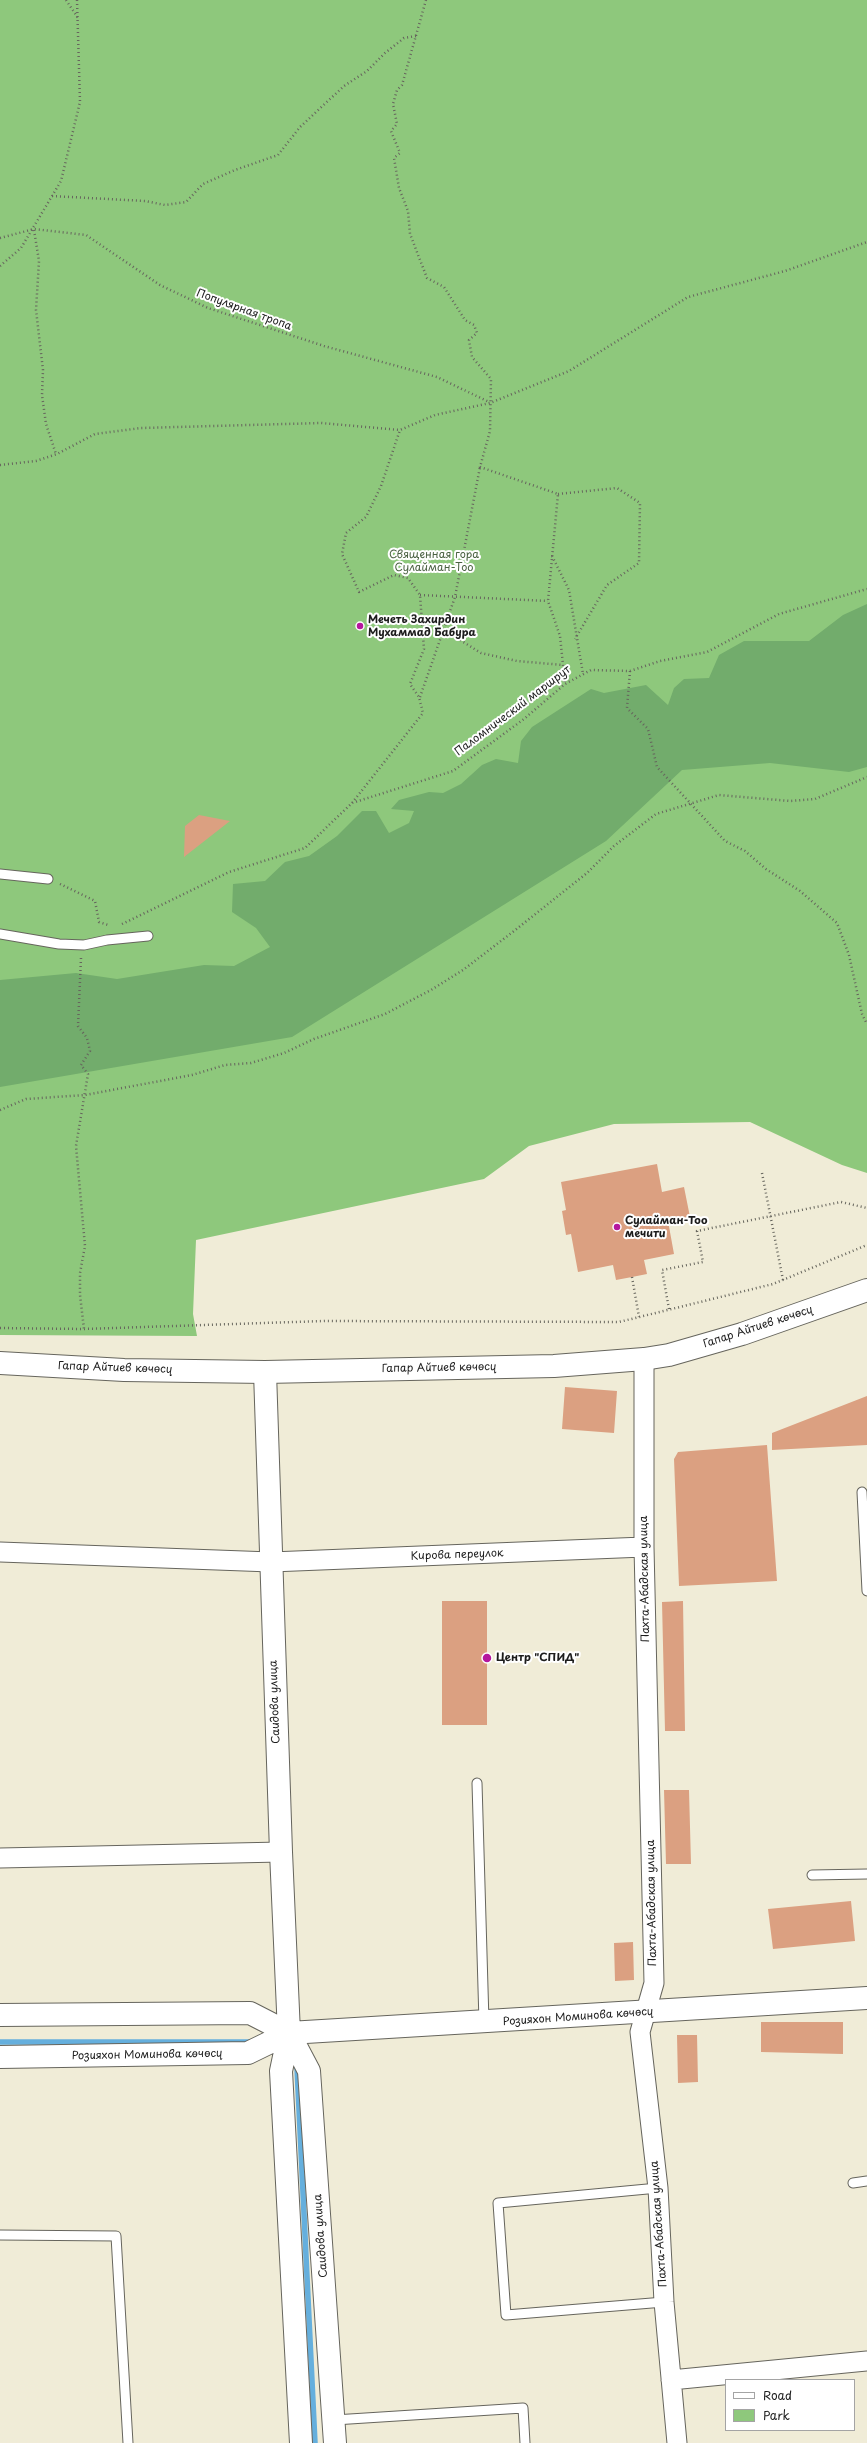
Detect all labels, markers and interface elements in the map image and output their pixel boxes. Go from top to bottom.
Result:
street label: Популярная тропа [195,287,293,333]
park label: Священная гора Сулайман-Тоо [389,548,479,574]
place label: Мечеть Захирдин Мухаммад Бабура [368,613,476,639]
marker: Мечеть Захирдин Мухаммад Бабура [355,621,365,631]
street label: Паломнический маршрут [452,663,574,759]
place label: Сулайман-Тоо мечити [625,1214,707,1240]
marker: Сулайман-Тоо мечити [612,1222,622,1232]
street label: Гапар Айтиев көчөсү [702,1303,814,1351]
street label: Гапар Айтиев көчөсү [58,1359,172,1377]
street label: Гапар Айтиев көчөсү [382,1360,496,1376]
street label: Пахта-Абадская улица [637,1516,653,1642]
street label: Кирова переулок [410,1547,504,1563]
place label: Центр "СПИД" [496,1651,579,1665]
marker: Центр "СПИД" [481,1652,493,1664]
street label: Саидова улица [267,1660,283,1744]
street label: Пахта-Абадская улица [644,1840,660,1966]
street label: Розияхон Моминова көчөсү [502,2005,654,2029]
street label: Розияхон Моминова көчөсү [72,2047,222,2063]
street label: Пахта-Абадская улица [648,2160,670,2288]
street label: Саидова улица [311,2194,331,2278]
legend [725,2379,855,2431]
text: Road [763,2386,792,2404]
text: Park [763,2406,790,2424]

